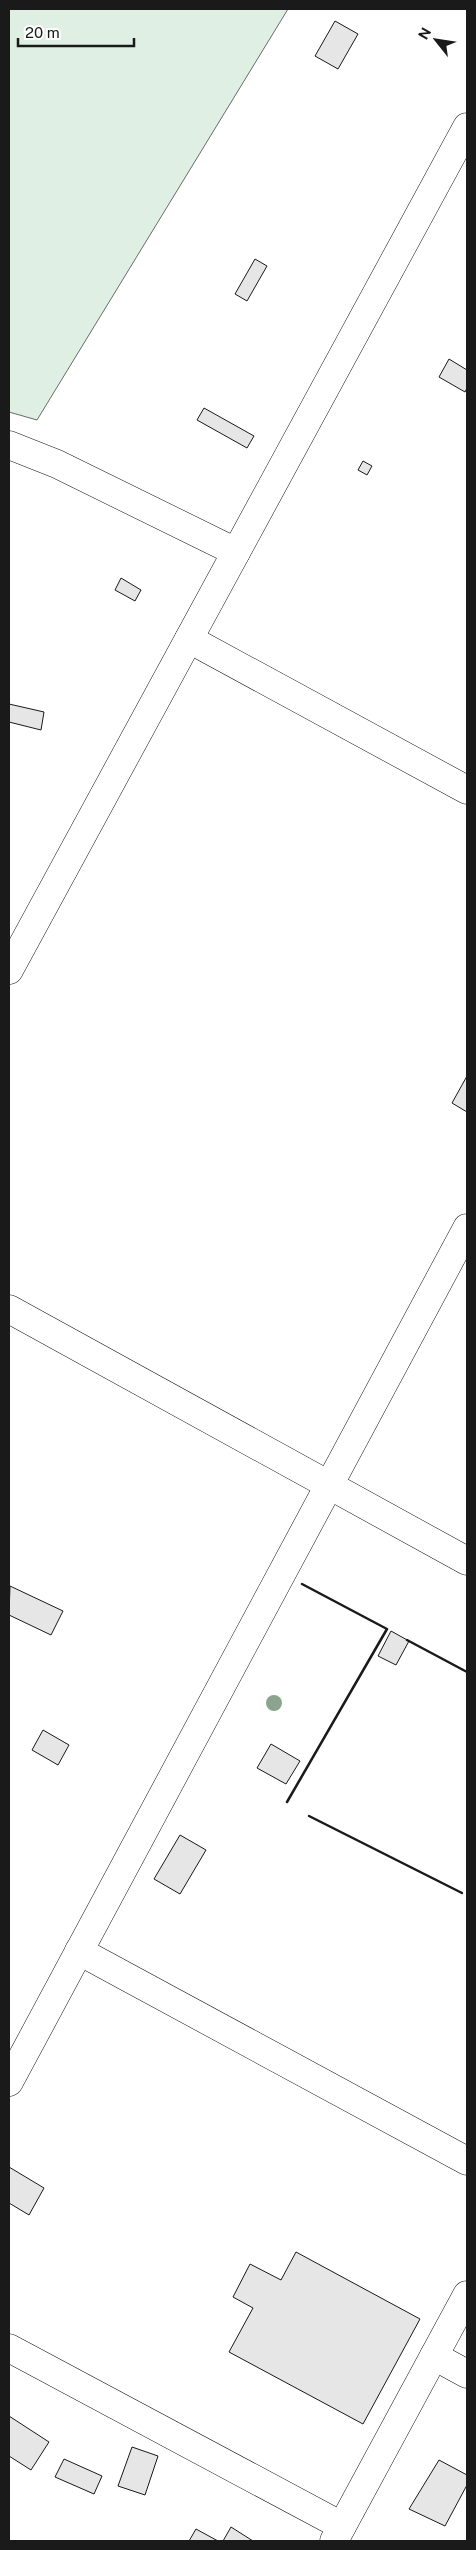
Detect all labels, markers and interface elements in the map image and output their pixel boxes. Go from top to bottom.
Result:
scale bar [18,15,134,47]
north arrow [411,15,461,65]
text: 20 m [25,24,60,41]
text: N [415,25,434,42]

